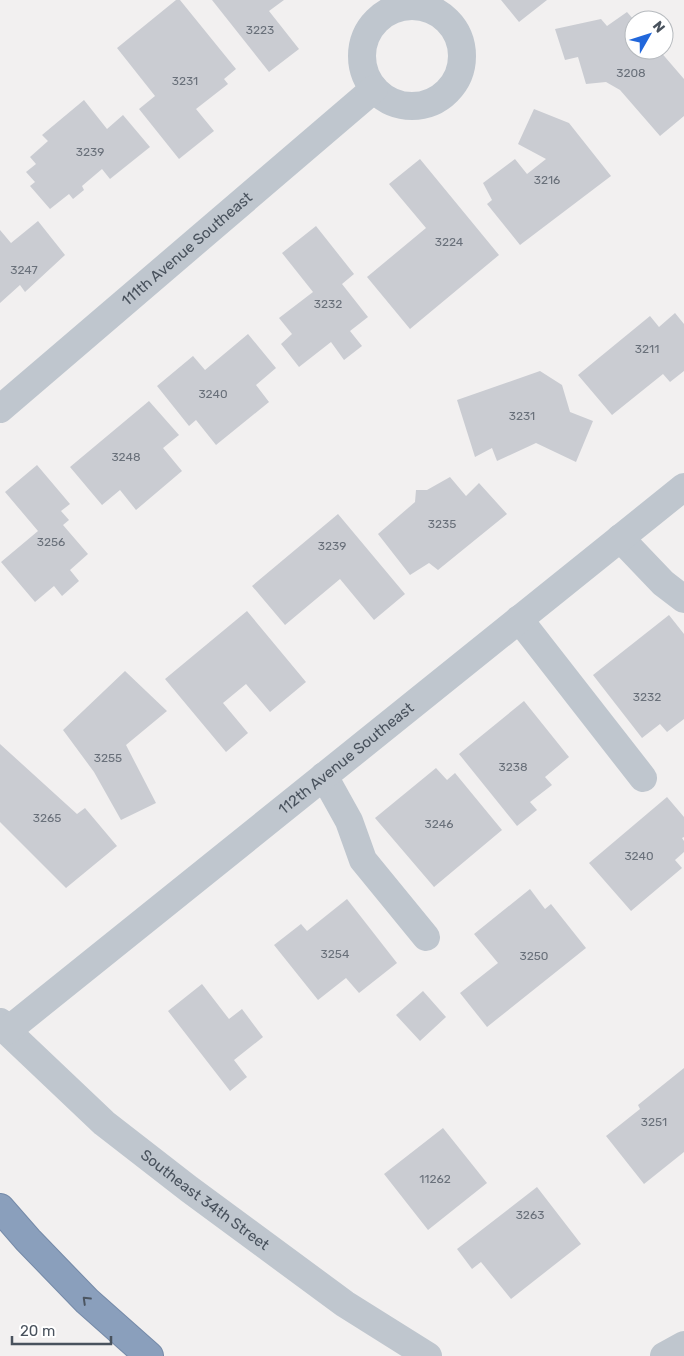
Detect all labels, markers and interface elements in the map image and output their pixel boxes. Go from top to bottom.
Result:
north arrow [624,10,674,60]
text: N [649,18,668,36]
house number: 3223 [246,23,274,37]
house number: 3208 [616,66,646,80]
house number: 3231 [172,74,198,88]
house number: 3239 [76,145,104,159]
house number: 3216 [534,173,560,187]
street label: 111th Avenue Southeast [118,188,256,310]
house number: 3224 [435,235,464,249]
house number: 3247 [10,263,38,277]
house number: 3232 [314,297,342,311]
house number: 3211 [635,342,659,356]
house number: 3240 [198,387,228,401]
house number: 3231 [509,409,535,423]
house number: 3248 [111,450,141,464]
house number: 3235 [428,517,456,531]
house number: 3256 [37,535,65,549]
house number: 3239 [318,539,346,553]
house number: 3232 [633,690,661,704]
street label: 112th Avenue Southeast [275,699,417,818]
house number: 3255 [94,751,122,765]
house number: 3238 [498,760,528,774]
house number: 3265 [33,811,61,825]
house number: 3246 [425,817,453,831]
house number: 3240 [624,849,654,863]
house number: 3254 [321,947,350,961]
house number: 3250 [519,949,549,963]
house number: 3251 [641,1115,667,1129]
street label: Southeast 34th Street [137,1146,273,1254]
house number: 11262 [419,1172,451,1186]
house number: 3263 [516,1208,544,1222]
one-way arrow [83,1297,92,1306]
scale bar [12,1314,111,1346]
text: 20 m [20,1322,55,1340]

